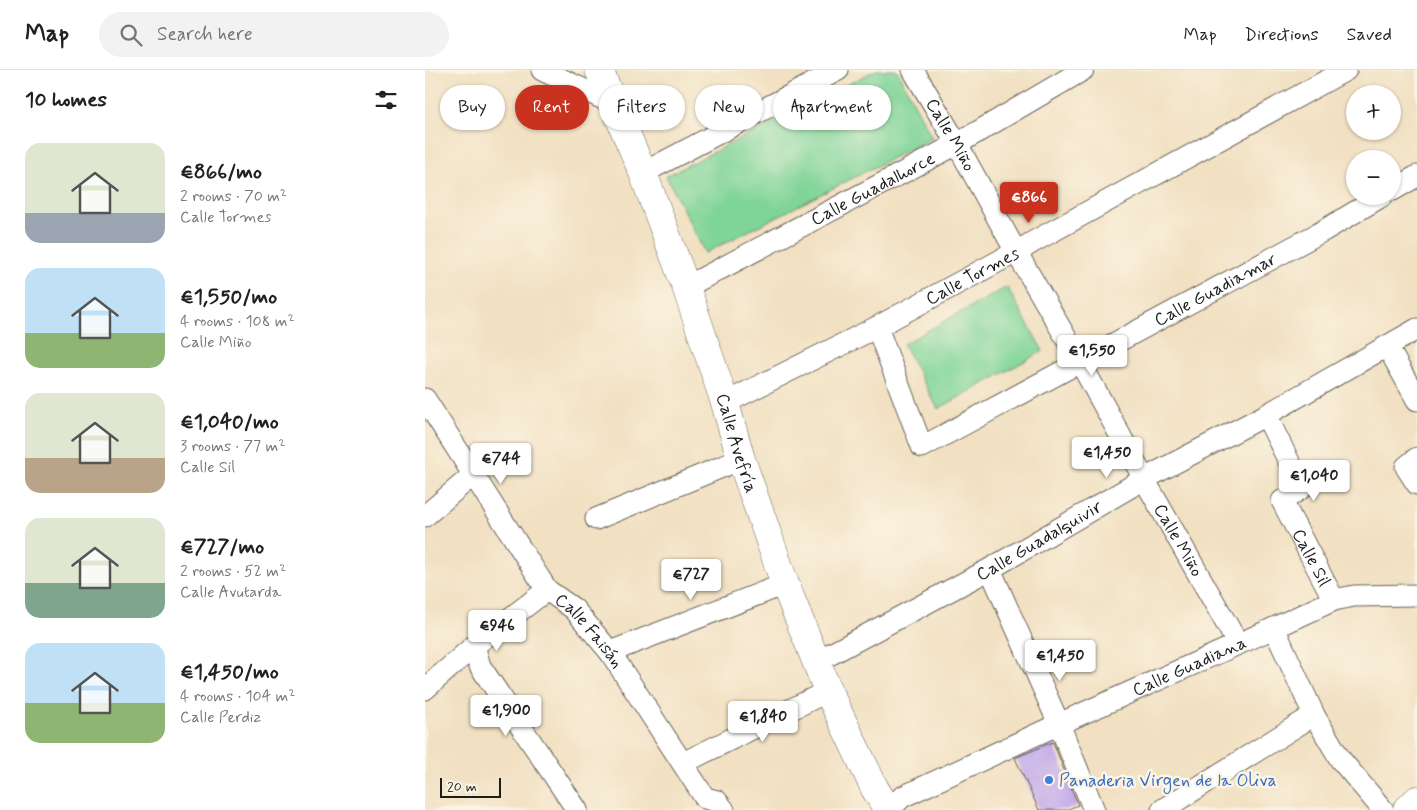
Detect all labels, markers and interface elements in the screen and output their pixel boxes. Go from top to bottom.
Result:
search box [99,12,449,57]
text: Map [25,19,69,50]
icon: search [117,21,145,49]
text: Search here [157,22,253,47]
text: Map [1184,23,1217,47]
text: Directions [1245,23,1319,47]
text: Saved [1347,23,1392,47]
chip: Buy [440,85,505,130]
chip: Rent [515,85,589,130]
chip: Filters [599,85,685,130]
chip: New [695,85,763,130]
chip: Apartment [773,85,891,130]
map controls [1346,85,1401,205]
button: + [1346,85,1401,140]
text: 10 homes [25,86,107,114]
icon: filters [372,86,400,114]
street label: Calle Miño [920,94,981,176]
street label: Calle Guadalhorce [807,147,939,232]
button: − [1346,150,1401,205]
text: €866/mo [180,158,262,186]
icon: home [65,163,125,223]
pin: €866 [999,182,1059,224]
text: 2 rooms · 70 m² [180,186,287,207]
text: €866 [1011,187,1047,208]
text: Calle Tormes [180,207,271,228]
street label: Calle Tormes [922,242,1023,311]
street label: Calle Guadiamar [1150,247,1281,333]
text: €1,550/mo [180,283,277,311]
icon: home [65,288,125,348]
text: 4 rooms · 108 m² [180,311,295,332]
text: Calle Miño [180,332,252,353]
pin: €1,550 [1051,334,1133,377]
text: €1,550 [1068,340,1116,361]
street label: Calle Avefría [710,390,763,496]
text: €1,040/mo [180,408,279,436]
icon: home [65,413,125,473]
text: 3 rooms · 77 m² [180,436,285,457]
pin: €1,450 [1066,436,1148,479]
pin: €744 [471,442,531,485]
text: €1,450 [1083,442,1131,463]
text: €744 [481,448,521,469]
text: Calle Sil [180,457,235,478]
pin: €1,040 [1273,460,1355,502]
text: €1,040 [1290,465,1338,486]
street label: Calle Guadalquivir [972,495,1107,587]
street label: Calle Miño [1148,500,1208,581]
street label: Calle Sil [1286,525,1336,591]
text: €727/mo [180,533,264,561]
icon: home [65,538,125,598]
pin: €727 [661,558,721,601]
text: 2 rooms · 52 m² [180,561,286,582]
text: €727 [672,564,710,585]
text: Calle Avutarda [180,582,281,603]
street label: Calle Faisán [550,588,629,673]
pin: €946 [467,610,527,652]
text: €946 [479,615,515,636]
street label: Calle Guadiana [1129,631,1250,703]
pin: €1,450 [1019,640,1101,682]
text: €1,450 [1036,645,1084,666]
text: €1,450/mo [180,658,279,686]
icon: home [65,663,125,723]
text: 4 rooms · 104 m² [180,686,295,707]
pin: €1,900 [465,694,547,737]
text: €1,900 [481,700,531,721]
pin: €1,840 [722,700,804,743]
text: €1,840 [739,706,787,727]
text: Calle Perdiz [180,707,261,728]
place label: Panaderia Virgen de la Oliva [1059,769,1277,794]
marker: Panaderia Virgen de la Oliva [1043,774,1055,786]
scale bar [440,775,501,798]
text: 20 m [447,778,477,796]

